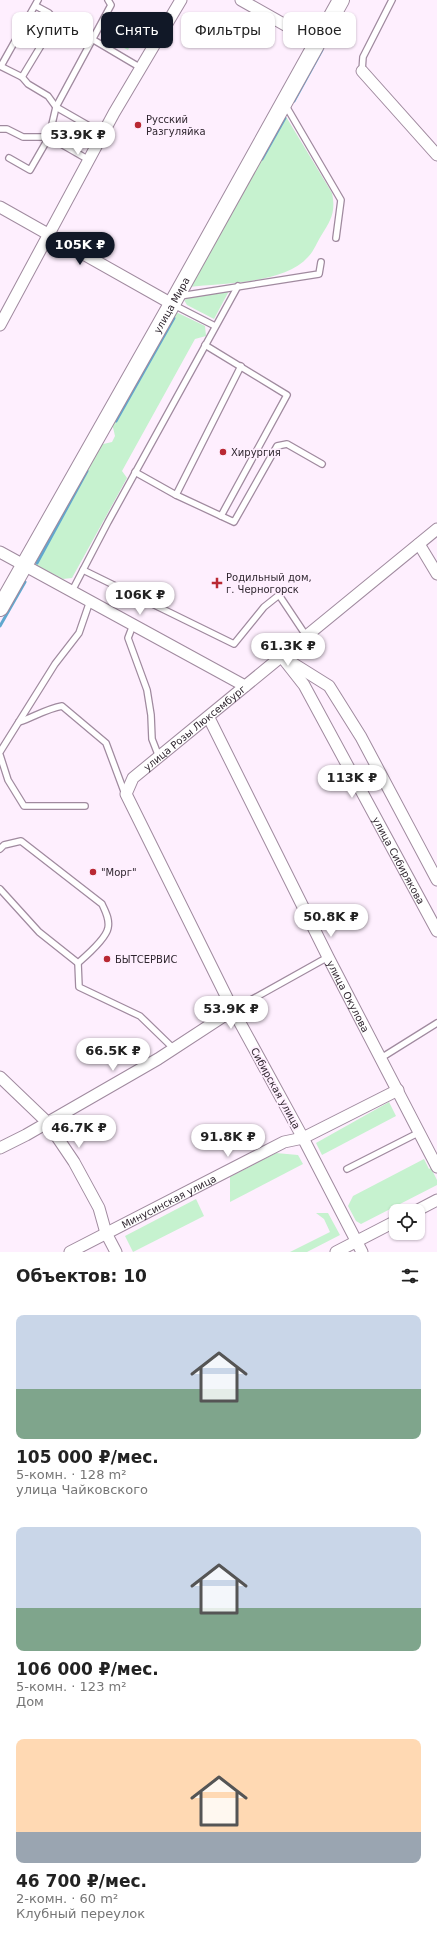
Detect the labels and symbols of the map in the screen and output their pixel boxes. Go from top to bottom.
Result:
place label: Русский Разгуляйка [146,114,206,137]
marker: Русский Разгуляйка [133,120,143,130]
pin: 53.9K ₽ [41,122,115,156]
pin: 105K ₽ [47,232,113,266]
street label: улица Мира [152,275,192,335]
marker: Хирургия [218,447,228,457]
place label: Хирургия [231,447,281,458]
place label: Родильный дом, г. Черногорск [226,572,312,595]
marker: Родильный дом, г. Черногорск [211,577,223,589]
pin: 106K ₽ [107,582,173,616]
pin: 61.3K ₽ [251,633,325,667]
street label: улица Розы Люксембург [141,683,248,773]
pin: 113K ₽ [319,765,385,799]
street label: улица Сибирякова [370,815,426,906]
marker: "Морг" [88,867,98,877]
place label: "Морг" [101,867,137,878]
pin: 50.8K ₽ [294,904,368,938]
marker: БЫТСЕРВИС [102,954,112,964]
place label: БЫТСЕРВИС [115,954,177,965]
street label: улица Окулова [325,959,371,1034]
pin: 53.9K ₽ [194,996,268,1030]
pin: 66.5K ₽ [76,1038,150,1072]
street label: Сибирская улица [249,1046,302,1131]
pin: 46.7K ₽ [42,1115,116,1149]
pin: 91.8K ₽ [191,1124,265,1158]
street label: Минусинская улица [120,1173,218,1231]

